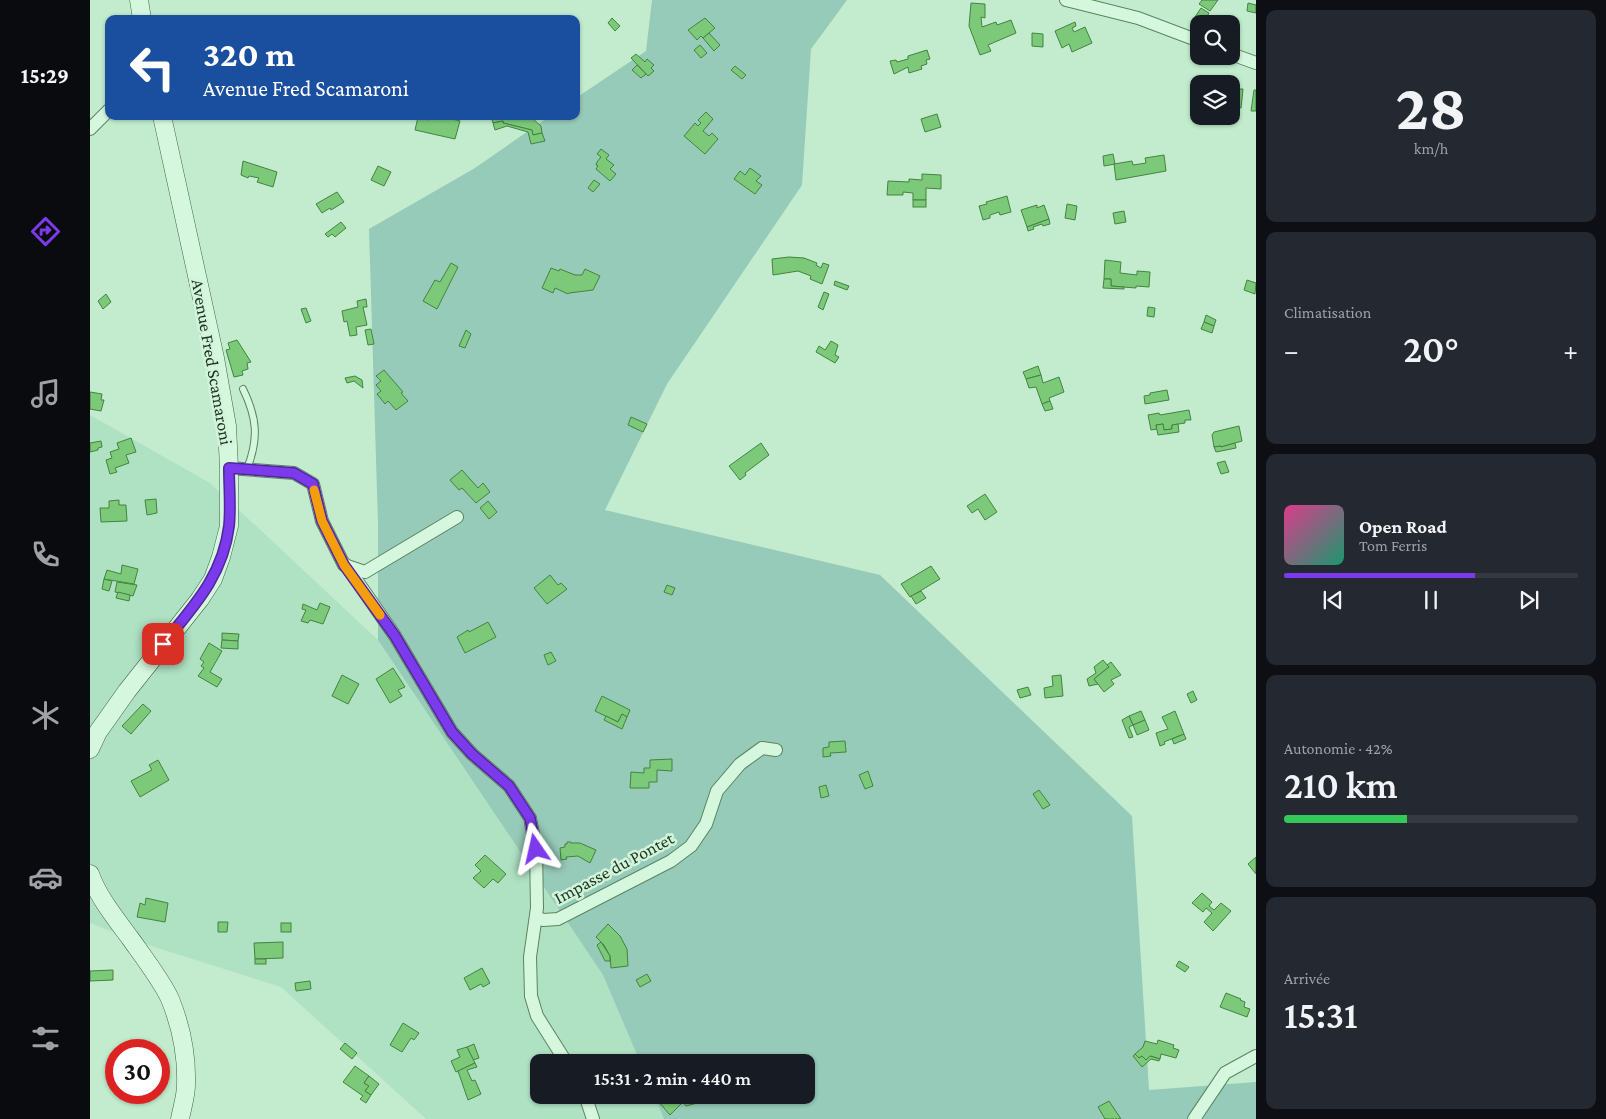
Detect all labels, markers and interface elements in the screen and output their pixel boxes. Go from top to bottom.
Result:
map controls [1190,15,1240,125]
button: search [1190,15,1240,65]
icon: left [120,35,185,100]
text: 320 m [203,35,295,74]
text: 15:29 [21,63,69,88]
text: 28 [1396,71,1466,143]
button: layers [1190,75,1240,125]
text: Avenue Fred Scamaroni [203,76,409,101]
text: km/h [1414,140,1448,157]
icon: directions [28,214,63,249]
street label: Avenue Fred Scamaroni [188,277,237,447]
text: Climatisation [1284,304,1371,321]
text: 20° [1403,328,1459,370]
text: − [1284,335,1299,366]
text: + [1563,335,1578,366]
icon: music [28,376,63,411]
text: Open Road [1359,516,1447,537]
icon: phone [28,537,63,572]
text: Tom Ferris [1359,537,1427,554]
icon: previous [1319,586,1347,614]
icon: pause [1417,586,1445,614]
icon: next [1515,586,1543,614]
pin [142,623,184,665]
icon: arrive [149,630,177,658]
icon: climate [28,698,63,733]
text: Autonomie · 42% [1284,740,1392,757]
text: 210 km [1284,764,1397,806]
position arrow [509,822,561,874]
street label: Impasse du Pontet [551,828,678,908]
icon: car [28,860,63,895]
text: Arrivée [1284,970,1330,987]
text: 15:31 [1284,994,1358,1036]
icon: filters [28,1021,63,1056]
speed limit sign: 30 [105,1039,170,1104]
text: 15:31 · 2 min · 440 m [594,1068,751,1089]

